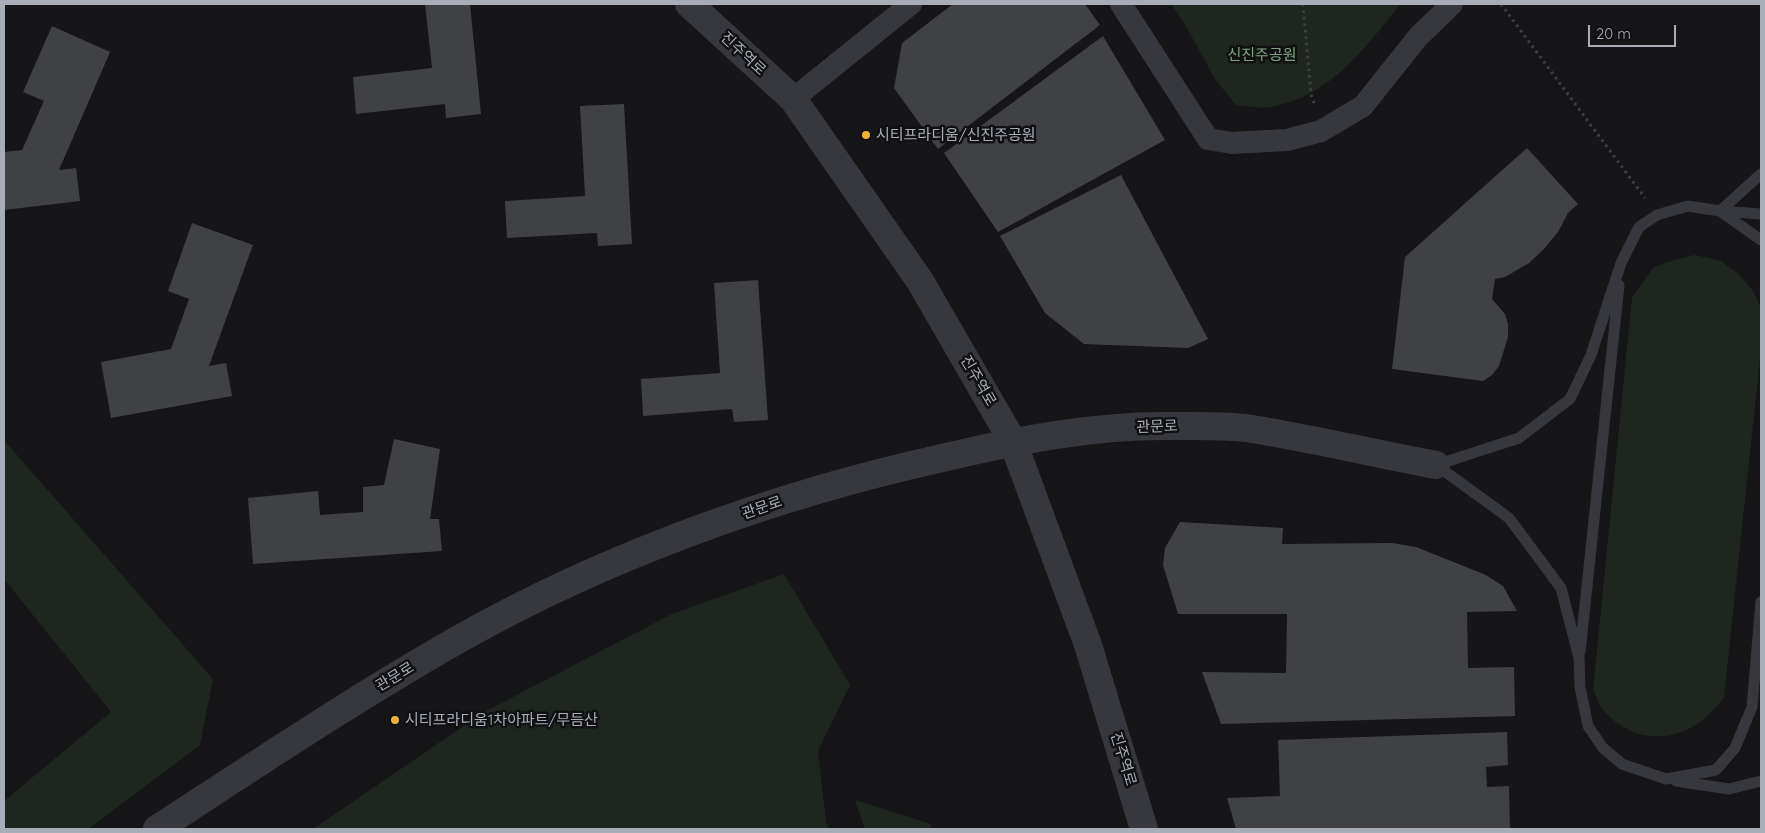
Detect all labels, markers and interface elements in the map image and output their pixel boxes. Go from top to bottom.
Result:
scale bar [1590,15,1678,47]
text: 20 m [1596,24,1631,43]
street label: 진주역로 [717,29,769,79]
park label: 신진주공원 [1228,46,1296,64]
place label: 시티프라디움/신진주공원 [876,126,1036,144]
marker: 시티프라디움/신진주공원 [860,129,872,141]
street label: 진주역로 [956,353,1000,409]
street label: 관문로 [1136,417,1178,437]
street label: 관문로 [739,493,785,523]
street label: 관문로 [373,659,417,695]
place label: 시티프라디움1차아파트/무듬산 [405,711,598,729]
marker: 시티프라디움1차아파트/무듬산 [389,714,401,726]
street label: 진주역로 [1106,730,1140,788]

